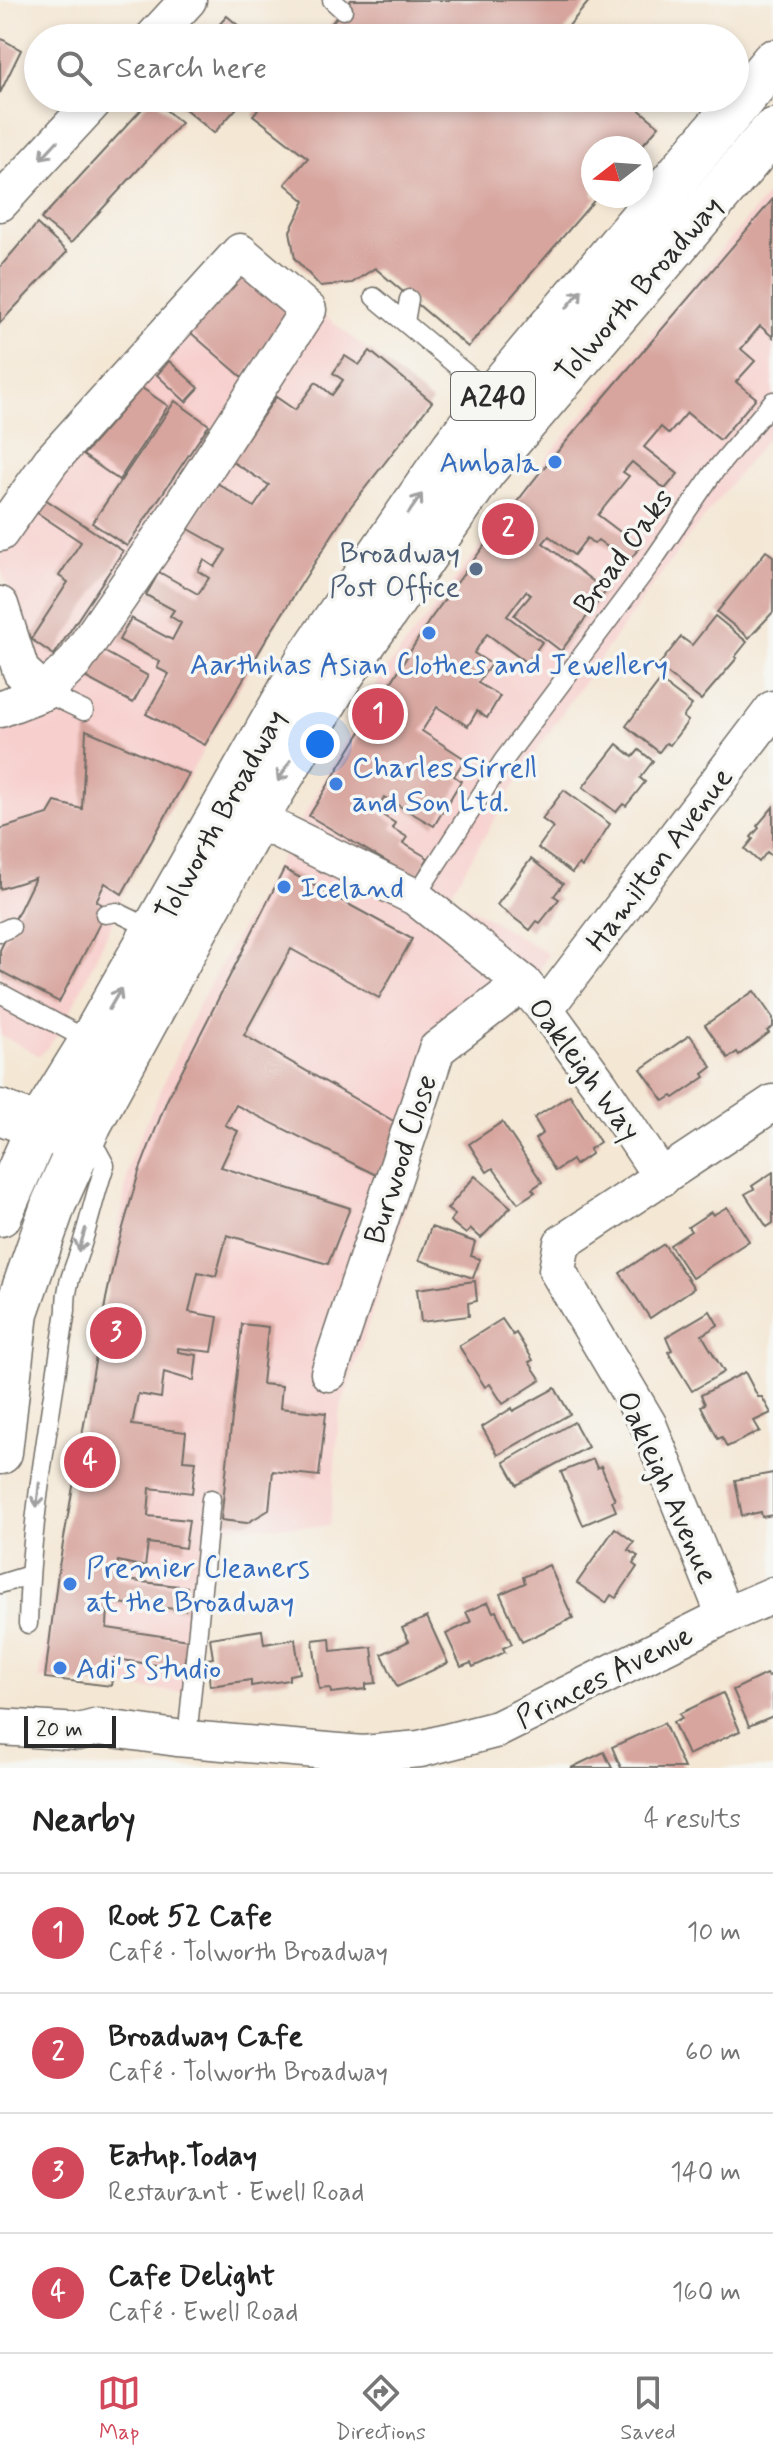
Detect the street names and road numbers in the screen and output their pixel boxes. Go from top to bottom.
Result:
street label: Tolworth Broadway [547,188,731,392]
road number: A240 [451,372,535,420]
street label: Broad Oaks [565,481,683,623]
street label: Tolworth Broadway [147,703,296,929]
street label: Hamilton Avenue [578,760,742,960]
street label: Oakleigh Way [519,990,649,1149]
street label: Burwood Close [356,1070,447,1249]
street label: Oakleigh Avenue [607,1385,727,1590]
street label: Princes Avenue [510,1616,700,1739]

